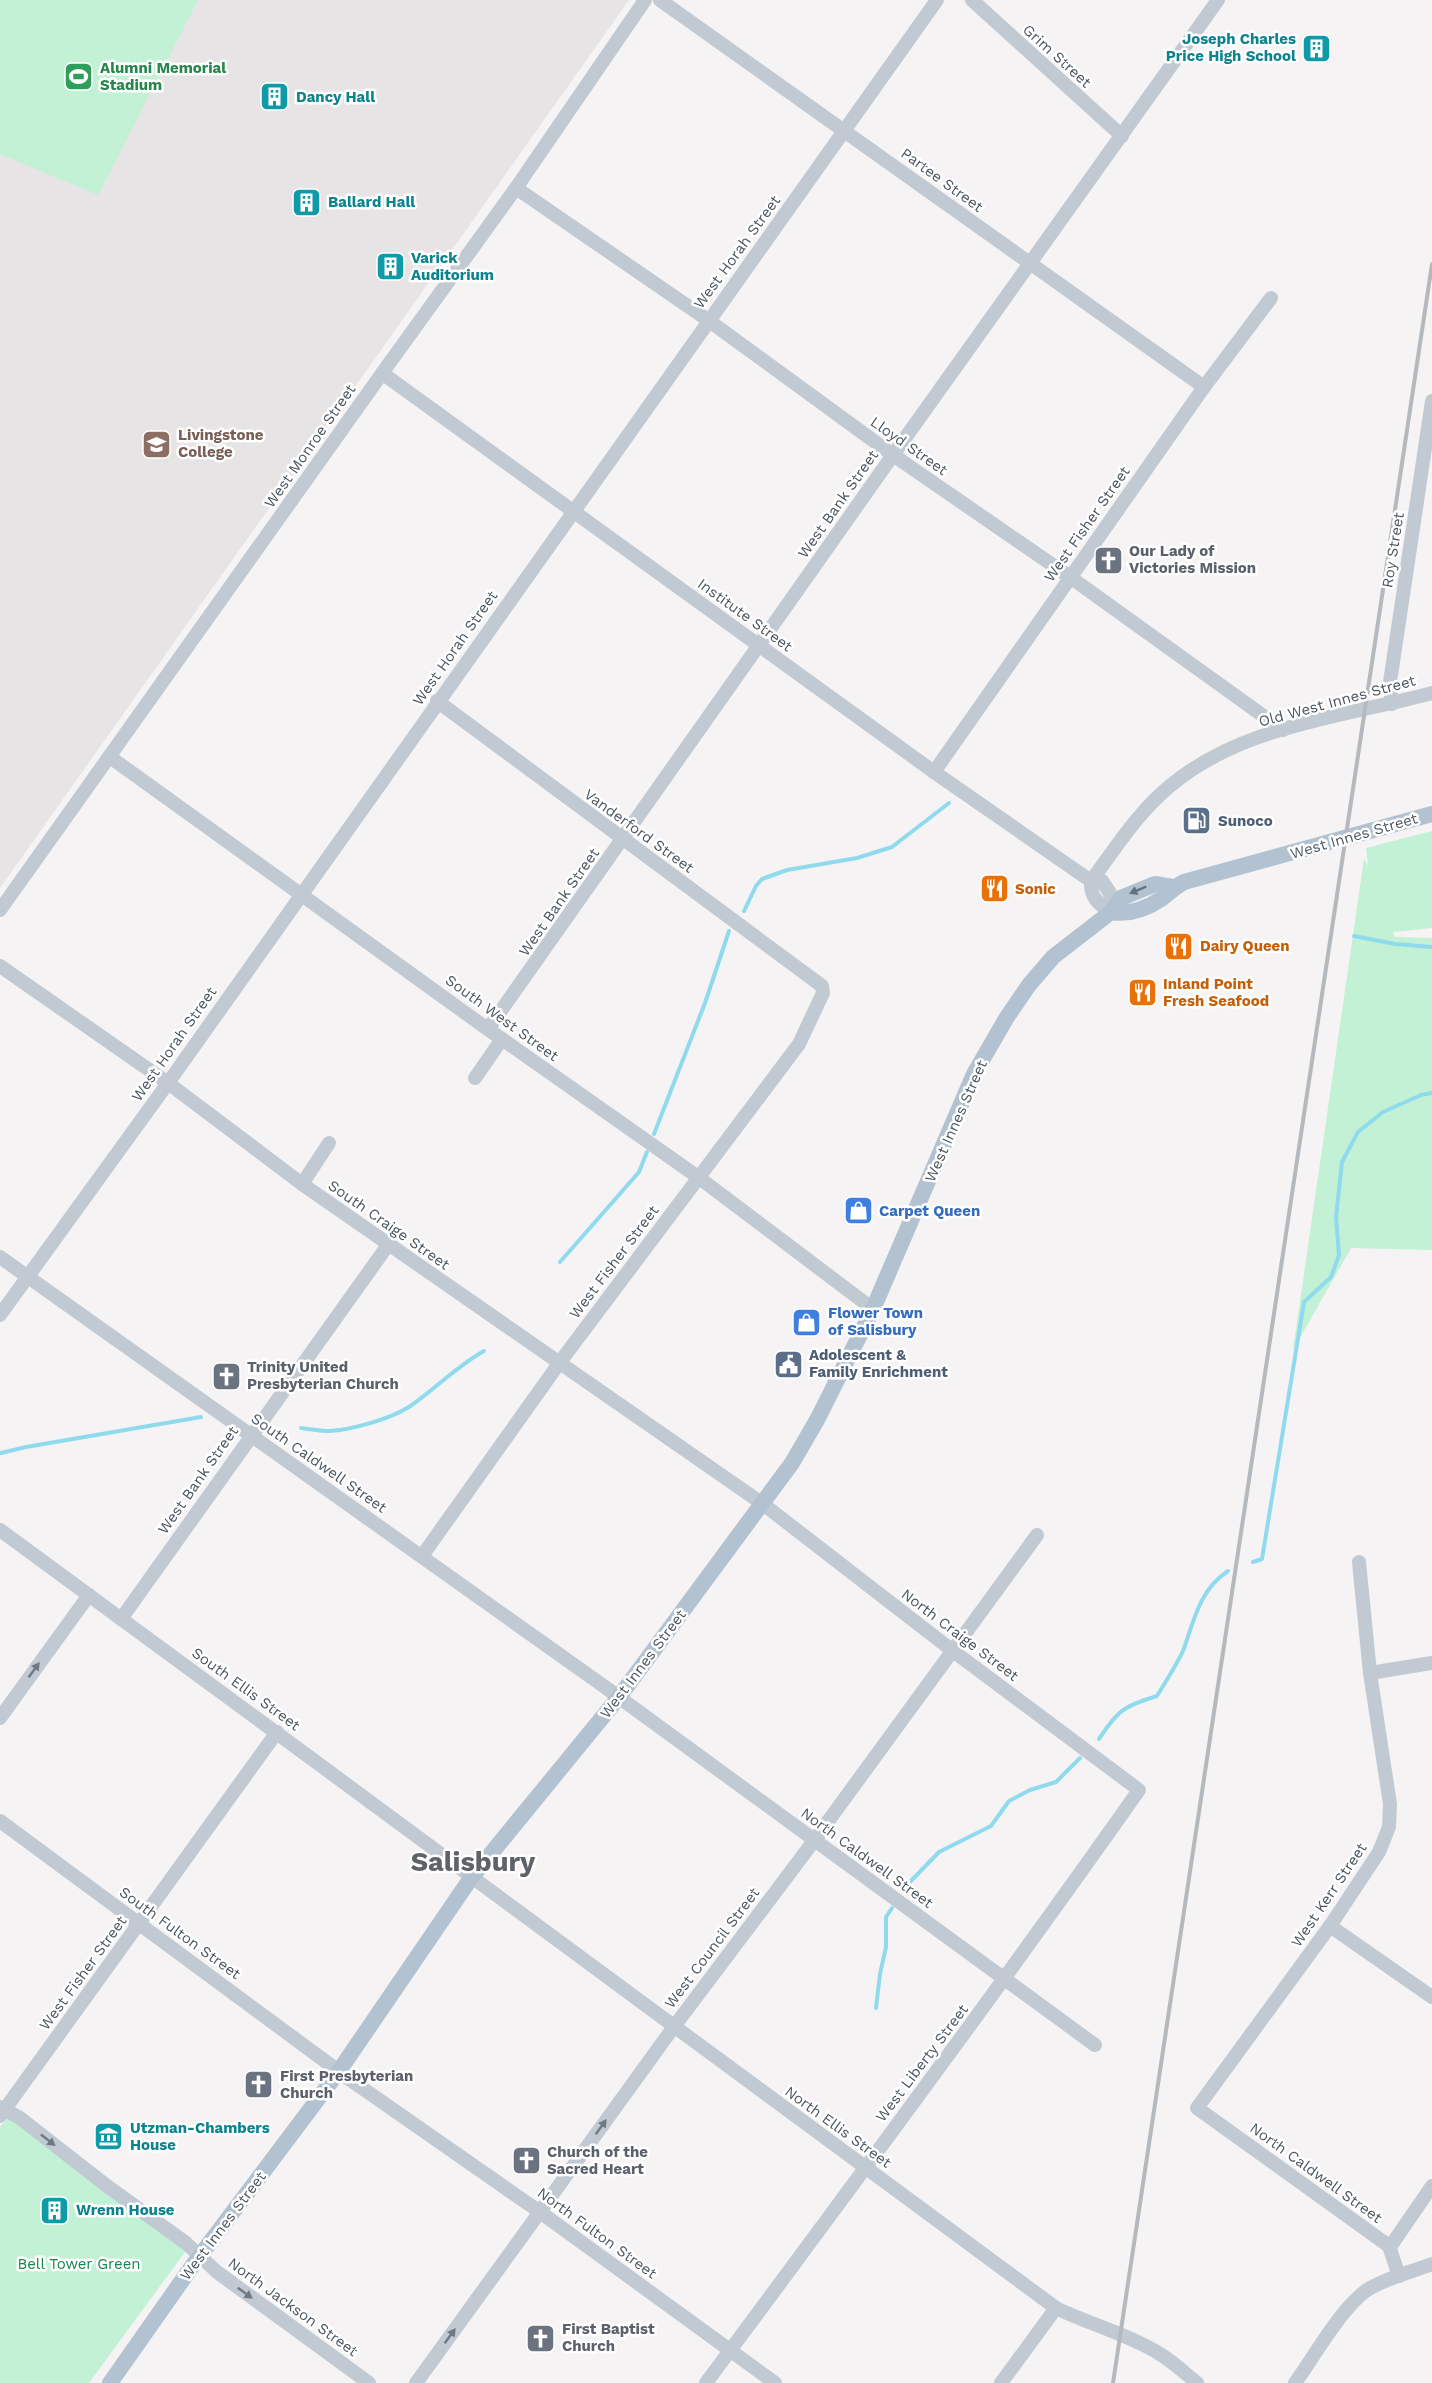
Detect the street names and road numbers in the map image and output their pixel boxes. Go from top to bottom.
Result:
street label: Grim Street [1019,21,1095,92]
street label: Partee Street [897,144,987,216]
street label: West Horah Street [690,191,785,312]
street label: West Monroe Street [261,380,360,511]
street label: Lloyd Street [867,413,952,480]
street label: West Bank Street [794,446,882,562]
street label: West Fisher Street [1040,462,1134,585]
street label: Roy Street [1378,510,1408,589]
street label: Institute Street [694,575,796,656]
street label: West Horah Street [409,587,502,709]
street label: Old West Innes Street [1257,671,1418,731]
street label: Vanderford Street [581,785,698,877]
street label: West Innes Street [1288,809,1420,863]
street label: West Bank Street [515,844,603,960]
street label: South West Street [442,971,563,1065]
street label: West Horah Street [128,983,221,1105]
street label: West Innes Street [921,1057,991,1185]
street label: South Craige Street [325,1176,454,1274]
street label: West Fisher Street [566,1201,663,1322]
street label: South Caldwell Street [248,1409,391,1517]
street label: West Bank Street [154,1422,242,1538]
street label: North Craige Street [898,1585,1023,1685]
street label: West Innes Street [596,1605,690,1722]
street label: South Ellis Street [188,1644,304,1735]
street label: North Caldwell Street [797,1804,937,1912]
street label: West Kerr Street [1287,1839,1371,1951]
street label: South Fulton Street [116,1883,245,1983]
street label: West Council Street [661,1884,764,2012]
street label: West Fisher Street [35,1912,131,2034]
street label: West Liberty Street [872,2000,972,2125]
street label: North Ellis Street [781,2082,895,2172]
street label: North Caldwell Street [1246,2119,1386,2227]
street label: West Innes Street [176,2167,270,2284]
street label: North Fulton Street [534,2184,661,2283]
street label: North Jackson Street [225,2254,362,2360]

